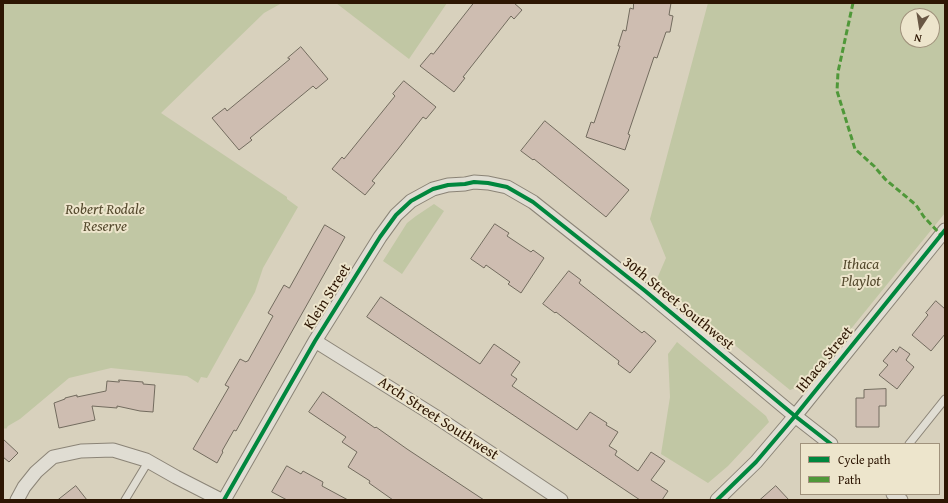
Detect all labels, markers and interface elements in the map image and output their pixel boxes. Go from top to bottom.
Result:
north arrow [900,8,940,48]
text: N [912,30,923,47]
park label: Robert Rodale Reserve [65,201,145,236]
street label: 30th Street Southwest [619,254,737,354]
park label: Ithaca Playlot [841,256,881,291]
street label: Klein Street [301,261,355,333]
street label: Ithaca Street [793,323,857,397]
street label: Arch Street Southwest [374,373,502,465]
legend [800,443,940,495]
text: Cycle path [838,451,890,468]
text: Path [838,471,861,488]

